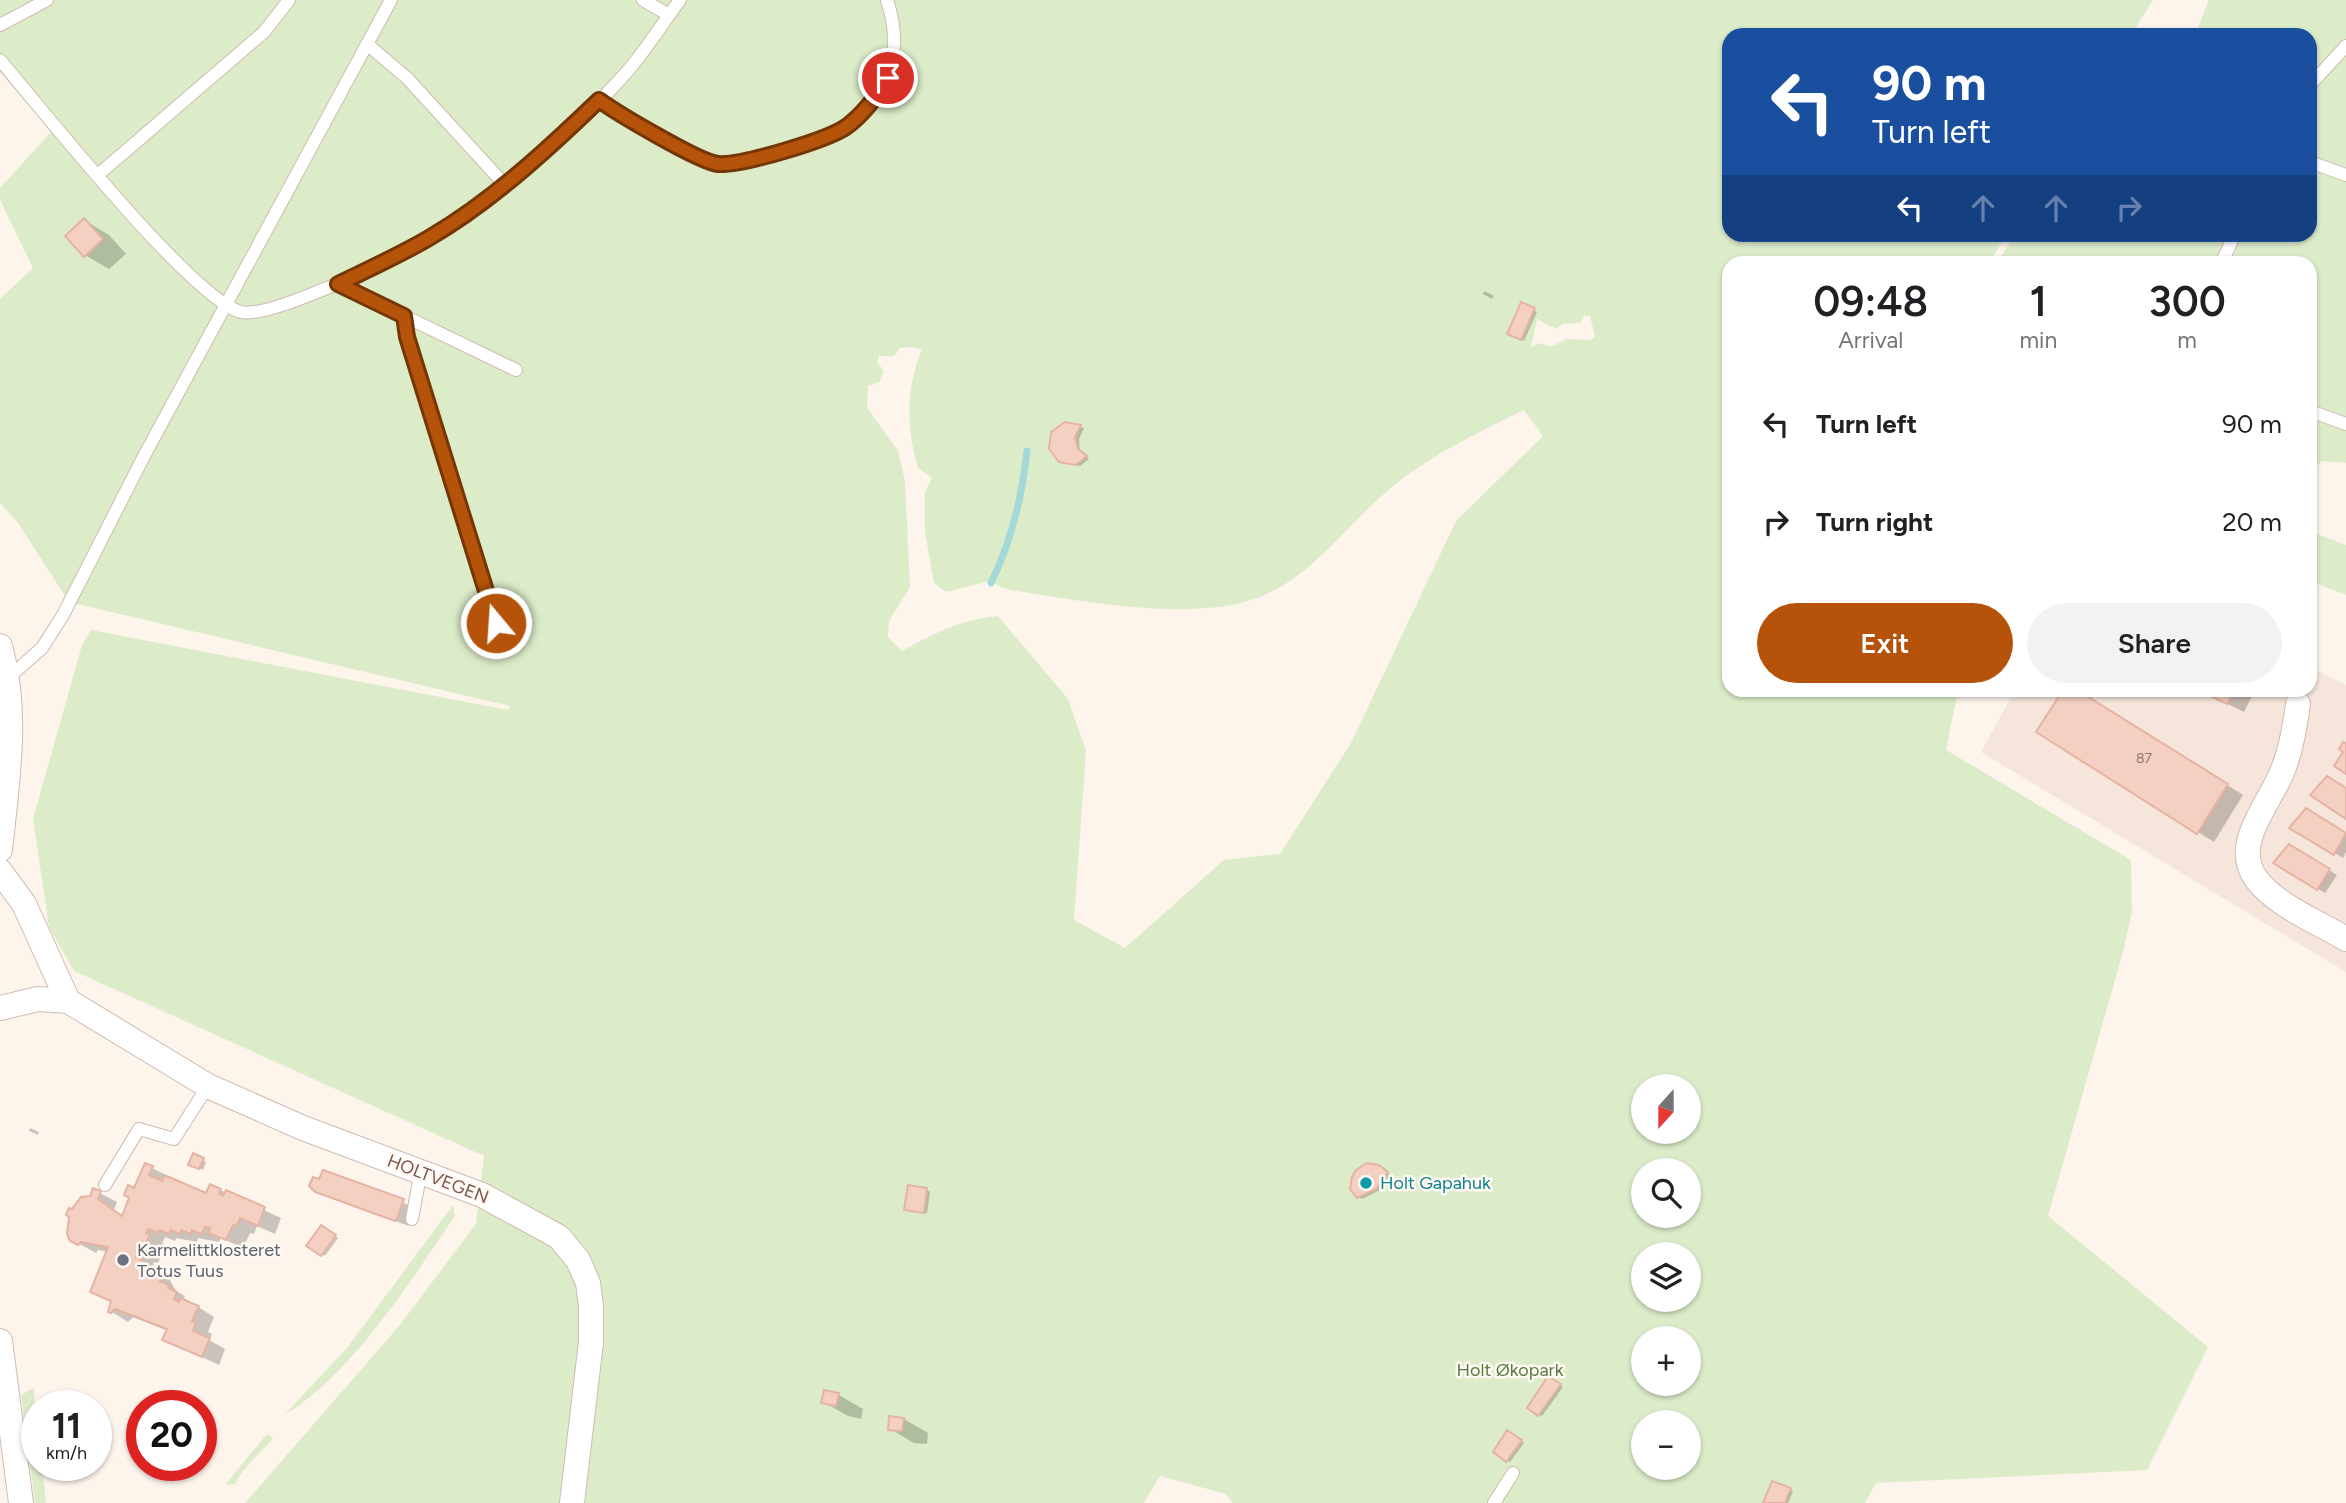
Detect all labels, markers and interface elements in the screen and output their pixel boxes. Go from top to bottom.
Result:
pin [858,48,918,108]
text: 90 m [1872,53,1987,112]
icon: left [1757,56,1848,147]
icon: arrive [869,59,907,97]
text: Turn left [1872,113,1991,151]
icon: left [1891,189,1929,227]
icon: ahead [1964,189,2002,227]
icon: ahead [2037,189,2075,227]
icon: right [2110,189,2148,227]
text: 09:48 [1813,276,1928,327]
text: 1 [2030,276,2047,327]
text: 300 [2148,276,2226,327]
text: Arrival [1838,326,1903,354]
text: min [2020,326,2057,354]
text: m [2177,326,2197,354]
icon: left [1757,405,1795,443]
text: Turn left [1816,408,1917,440]
text: 90 m [2222,408,2282,440]
icon: right [1757,503,1795,541]
text: Turn right [1816,506,1933,538]
text: 20 m [2222,506,2282,538]
position arrow [459,586,533,660]
button: Exit [1757,603,2013,683]
button: Share [2027,603,2282,683]
house number: 87 [2136,750,2153,767]
north arrow [1631,1074,1701,1144]
map controls [1631,1074,1701,1480]
street label: HOLTVEGEN [384,1150,492,1208]
button: search [1631,1158,1701,1228]
place label: Holt Gapahuk [1380,1172,1491,1194]
marker: Holt Gapahuk [1358,1175,1374,1191]
place label: Karmelittklosteret Totus Tuus [137,1239,281,1282]
button: layers [1631,1242,1701,1312]
marker: Karmelittklosteret Totus Tuus [115,1252,131,1268]
button: + [1631,1326,1701,1396]
park label: Holt Økopark [1457,1359,1564,1381]
speed limit sign: 20 [126,1390,217,1481]
text: 11 [52,1405,81,1447]
button: − [1631,1410,1701,1480]
text: km/h [46,1442,87,1464]

